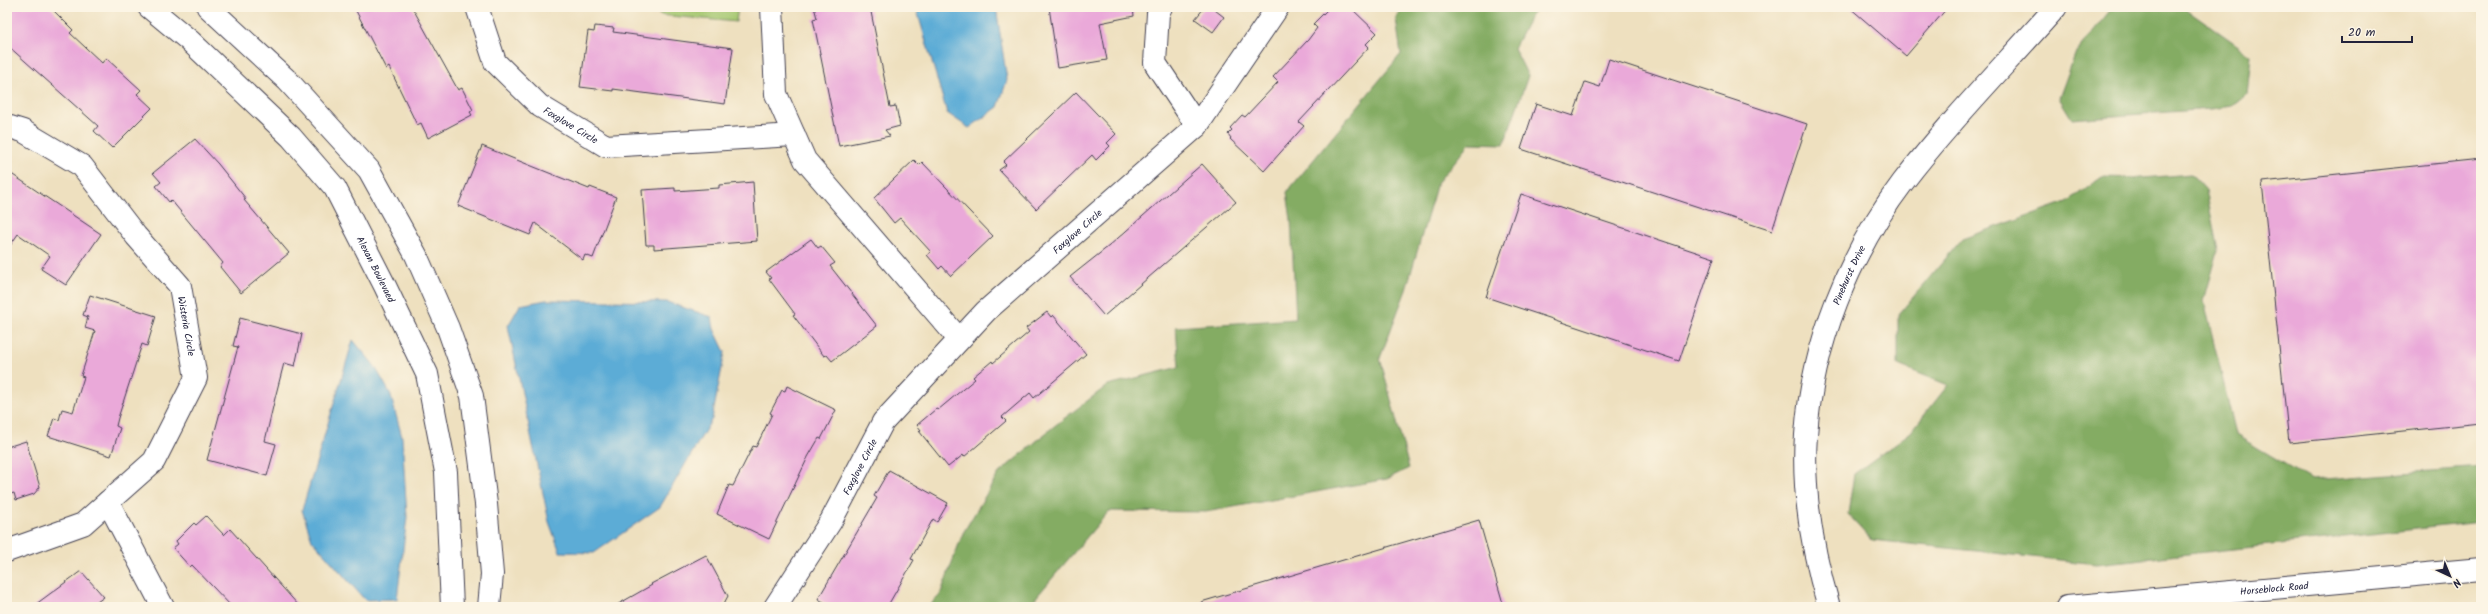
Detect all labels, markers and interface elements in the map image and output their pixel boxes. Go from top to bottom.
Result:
scale bar [2342,18,2412,44]
text: 20 m [2348,23,2376,42]
street label: Foxglove Circle [540,103,601,149]
street label: Foxglove Circle [1049,205,1107,258]
street label: Alexan Boulevaed [352,234,399,306]
street label: Pinehurst Drive [1829,242,1870,308]
street label: Wisteria Circle [173,295,199,358]
street label: Foxglove Circle [839,436,882,498]
north arrow [2430,556,2470,596]
text: N [2447,574,2465,591]
street label: Horseblock Road [2239,578,2310,600]

